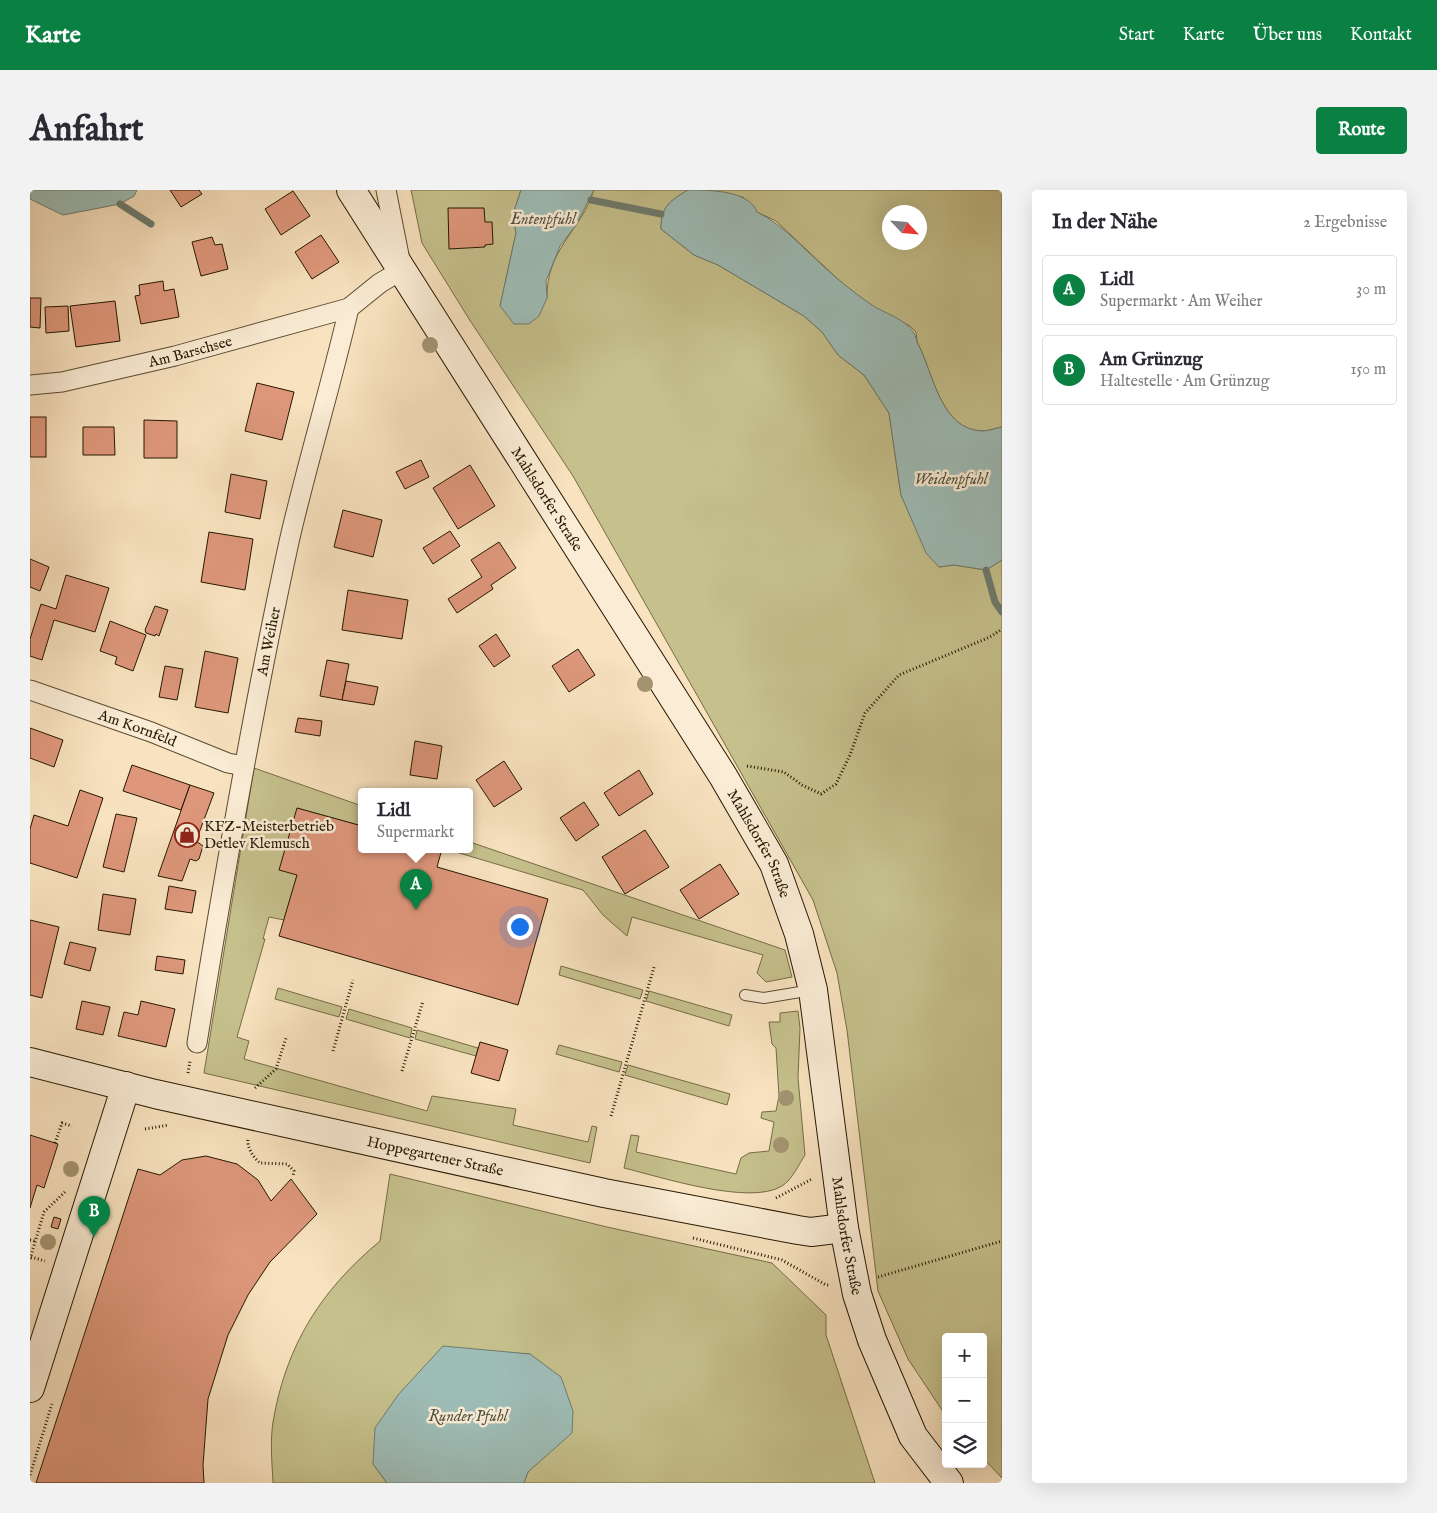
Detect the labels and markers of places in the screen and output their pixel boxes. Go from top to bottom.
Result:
place label: KFZ-Meisterbetrieb Detlev Klemusch [204,817,334,853]
shop icon: KFZ-Meisterbetrieb Detlev Klemusch [174,822,200,848]
pin: A [400,869,432,910]
pin: B [78,1196,110,1237]

